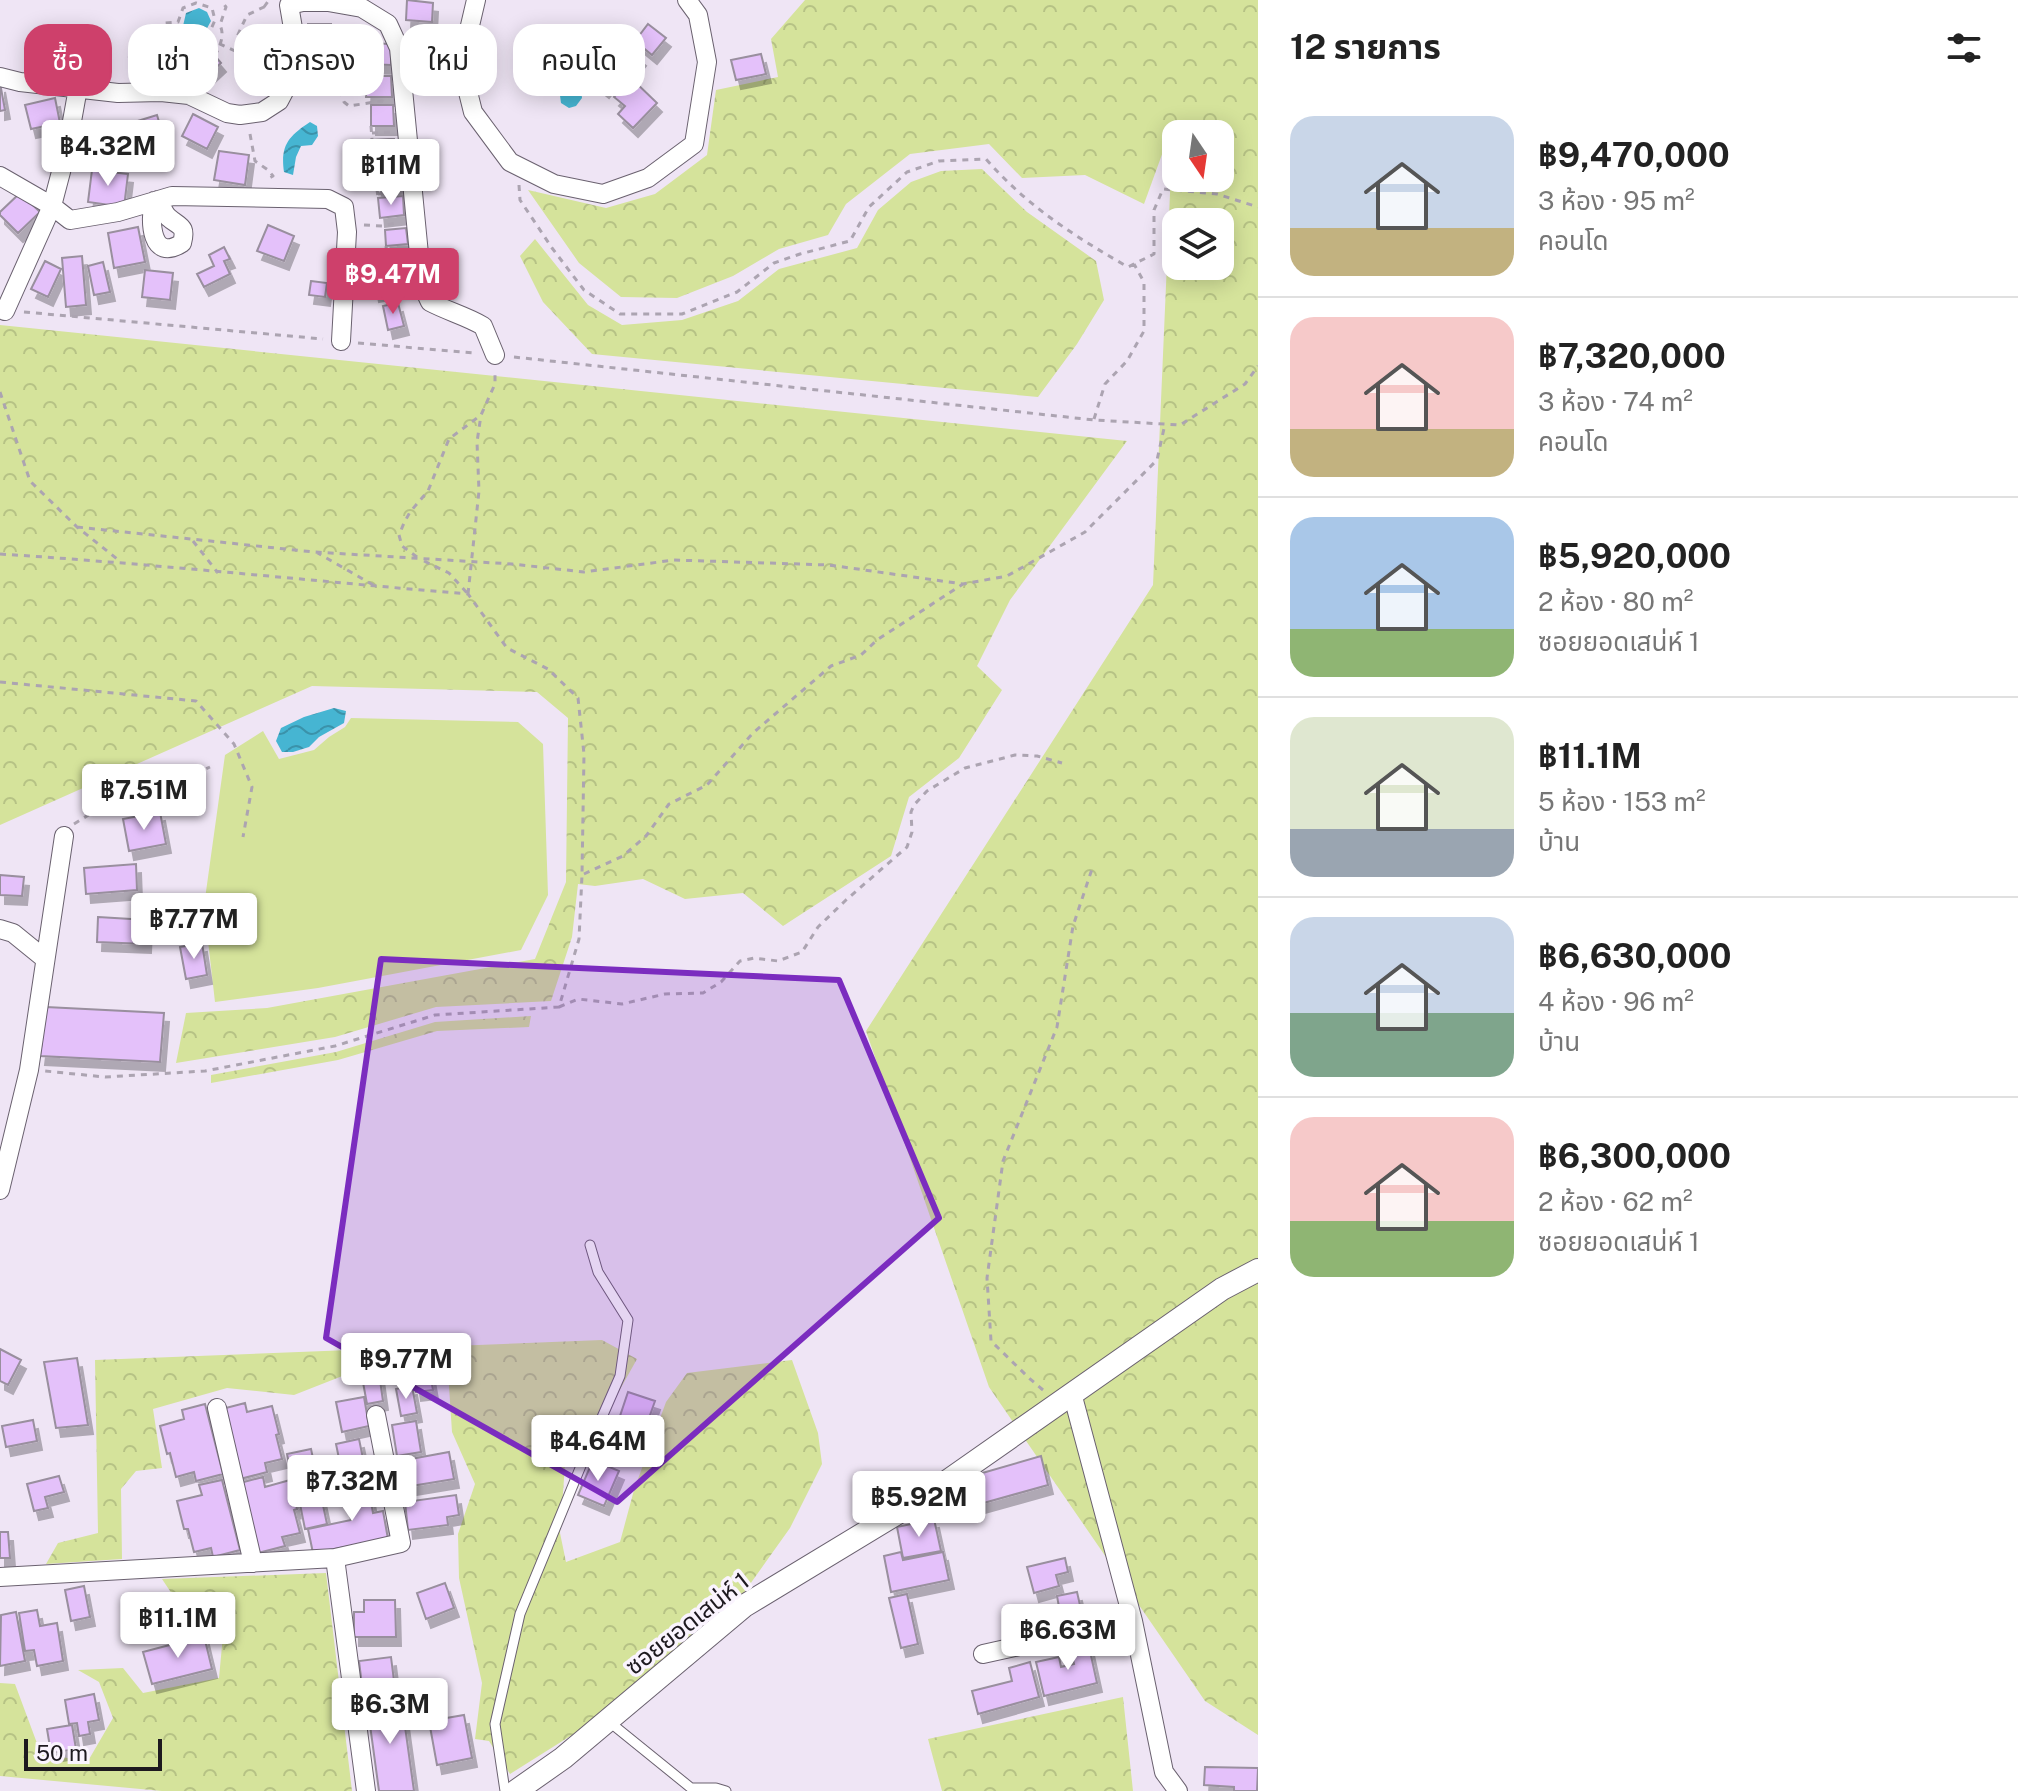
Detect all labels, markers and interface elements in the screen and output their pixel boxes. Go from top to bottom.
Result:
chip: ซื้อ [24,24,112,96]
chip: เช่า [128,24,218,96]
chip: ตัวกรอง [234,24,384,96]
chip: ใหม่ [400,24,497,96]
chip: คอนโด [513,24,645,96]
icon: filters [1942,26,1986,70]
text: 12 รายการ [1290,27,1441,67]
pin: ฿4.32M [43,120,173,188]
north arrow [1162,120,1234,192]
map controls [1162,120,1234,280]
text: ฿4.32M [60,130,156,161]
text: ฿9,470,000 [1538,135,1730,175]
pin: ฿11M [344,139,438,207]
icon: home [1354,148,1450,244]
text: ฿11M [360,149,422,180]
text: 3 ห้อง · 95 m² [1538,185,1695,216]
button: layers [1162,208,1234,280]
text: คอนโด [1538,225,1609,256]
pin: ฿9.47M [328,248,458,316]
text: ฿9.47M [345,258,441,289]
text: ฿7,320,000 [1538,336,1726,376]
icon: home [1354,349,1450,445]
text: 3 ห้อง · 74 m² [1538,386,1693,417]
text: คอนโด [1538,426,1609,457]
text: ฿5,920,000 [1538,536,1731,576]
icon: home [1354,549,1450,645]
text: 2 ห้อง · 80 m² [1538,586,1693,617]
text: ซอยยอดเสน่ห์ 1 [1538,626,1700,657]
text: ฿11.1M [1538,736,1642,776]
icon: home [1354,749,1450,845]
pin: ฿7.51M [79,764,209,832]
text: ฿7.51M [100,774,188,805]
text: 5 ห้อง · 153 m² [1538,786,1706,817]
text: บ้าน [1538,826,1580,857]
pin: ฿7.77M [129,893,259,961]
text: ฿7.77M [149,903,239,934]
text: ฿6,630,000 [1538,936,1731,976]
icon: home [1354,949,1450,1045]
text: 4 ห้อง · 96 m² [1538,986,1694,1017]
text: บ้าน [1538,1026,1580,1057]
text: ฿6,300,000 [1538,1136,1731,1176]
icon: home [1354,1149,1450,1245]
text: 2 ห้อง · 62 m² [1538,1186,1692,1217]
text: ซอยยอดเสน่ห์ 1 [1538,1226,1700,1257]
pin: ฿9.77M [341,1333,471,1401]
text: ฿9.77M [359,1343,453,1374]
pin: ฿4.64M [533,1415,663,1483]
text: ฿4.64M [549,1425,647,1456]
pin: ฿7.32M [287,1455,417,1523]
text: ฿7.32M [305,1465,399,1496]
pin: ฿5.92M [854,1471,984,1539]
text: ฿5.92M [870,1481,968,1512]
street label: ซอยยอดเสน่ห์ 1 [620,1566,754,1680]
pin: ฿11.1M [113,1592,243,1660]
text: ฿11.1M [138,1602,218,1633]
pin: ฿6.63M [1003,1604,1133,1672]
text: ฿6.63M [1019,1614,1117,1645]
pin: ฿6.3M [334,1678,446,1746]
text: ฿6.3M [350,1688,430,1719]
scale bar [24,1735,162,1771]
text: 50 m [36,1740,88,1766]

